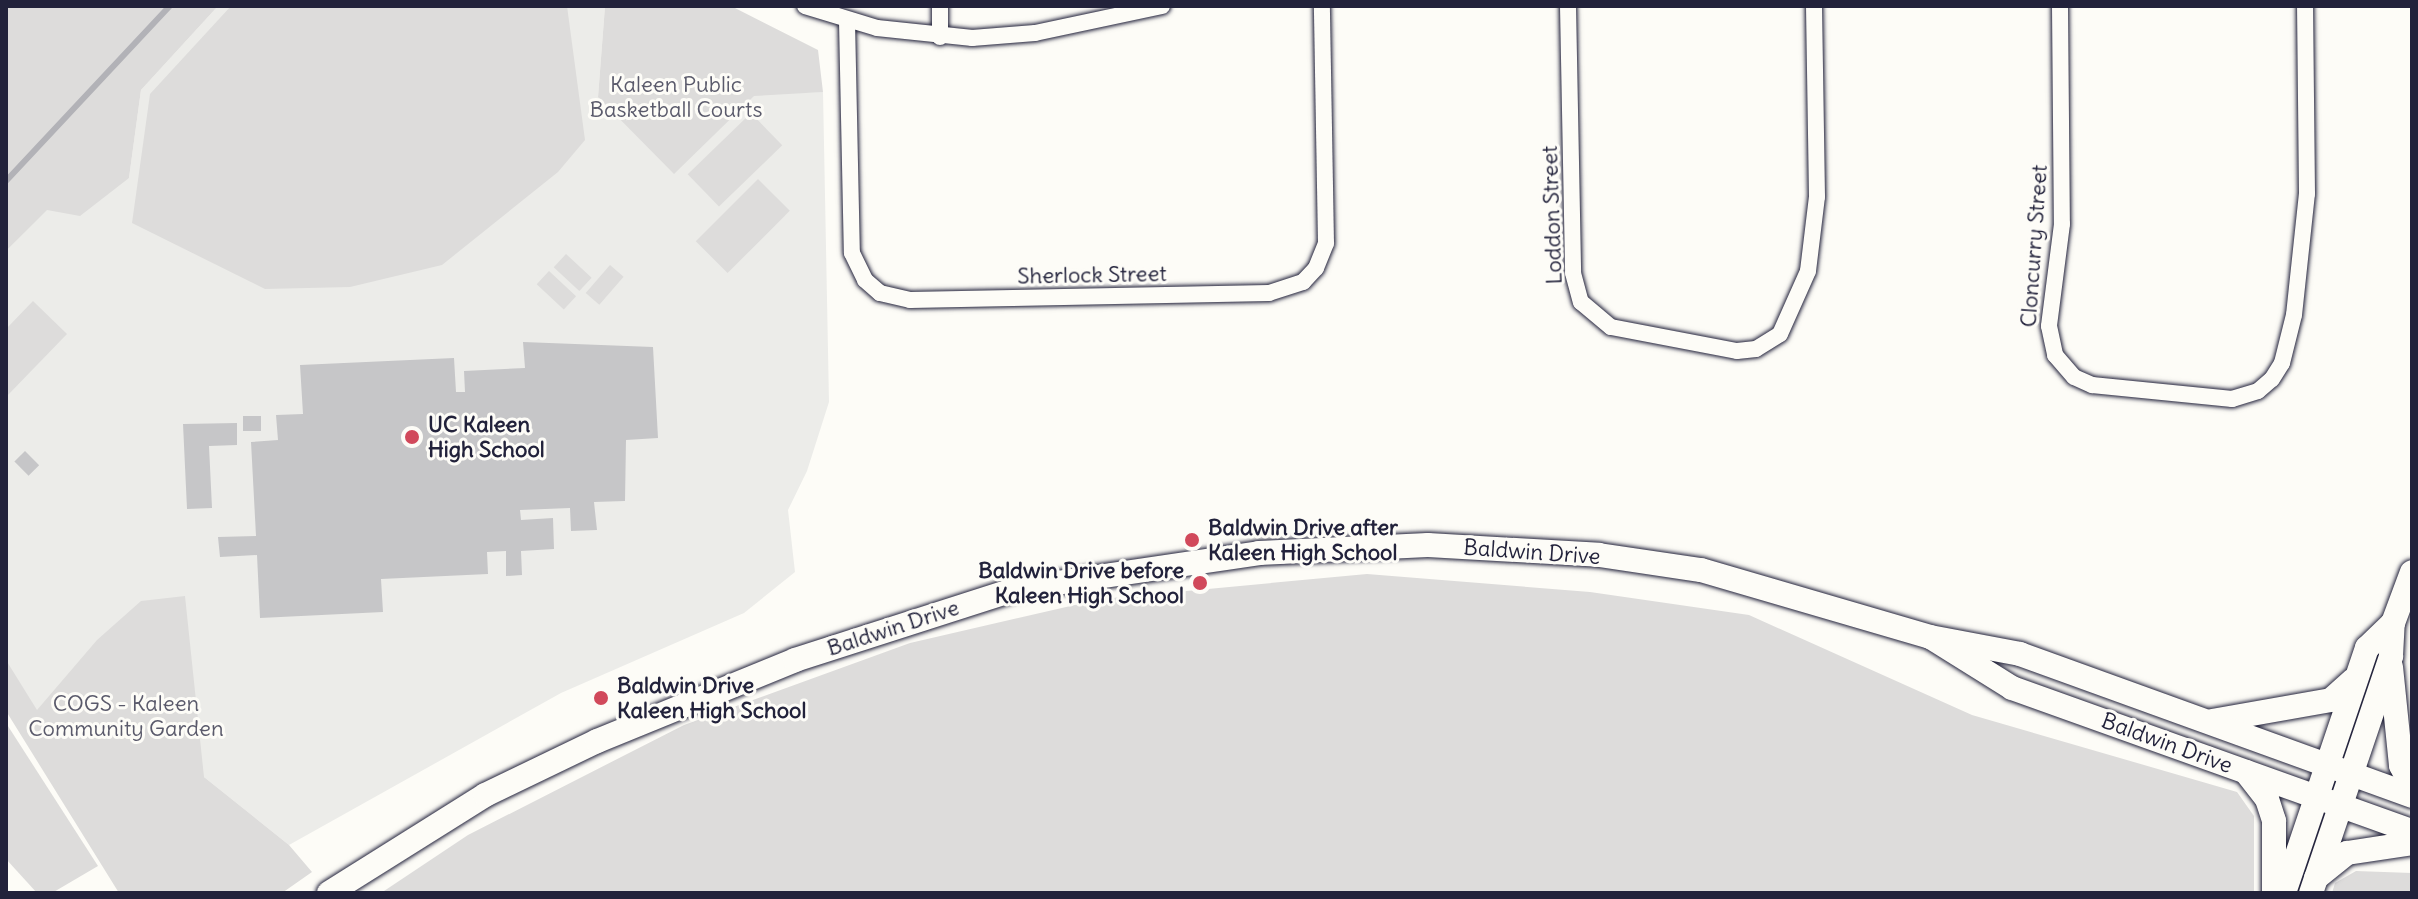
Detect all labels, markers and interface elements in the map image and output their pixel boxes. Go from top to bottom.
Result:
park label: Kaleen Public Basketball Courts [590,71,762,122]
street label: Loddon Street [1536,145,1568,285]
street label: Cloncurry Street [2015,164,2053,328]
street label: Sherlock Street [1017,260,1167,290]
place label: UC Kaleen High School [428,411,545,462]
marker: UC Kaleen High School [403,428,421,446]
place label: Baldwin Drive after Kaleen High School [1208,514,1398,566]
marker: Baldwin Drive after Kaleen High School [1183,531,1201,549]
street label: Baldwin Drive [1463,534,1601,570]
place label: Baldwin Drive before Kaleen High School [978,557,1184,608]
marker: Baldwin Drive before Kaleen High School [1191,574,1209,592]
street label: Baldwin Drive [824,594,962,662]
place label: Baldwin Drive Kaleen High School [617,672,806,724]
marker: Baldwin Drive Kaleen High School [592,689,610,707]
park label: COGS - Kaleen Community Garden [28,690,224,742]
street label: Baldwin Drive [2098,707,2236,779]

